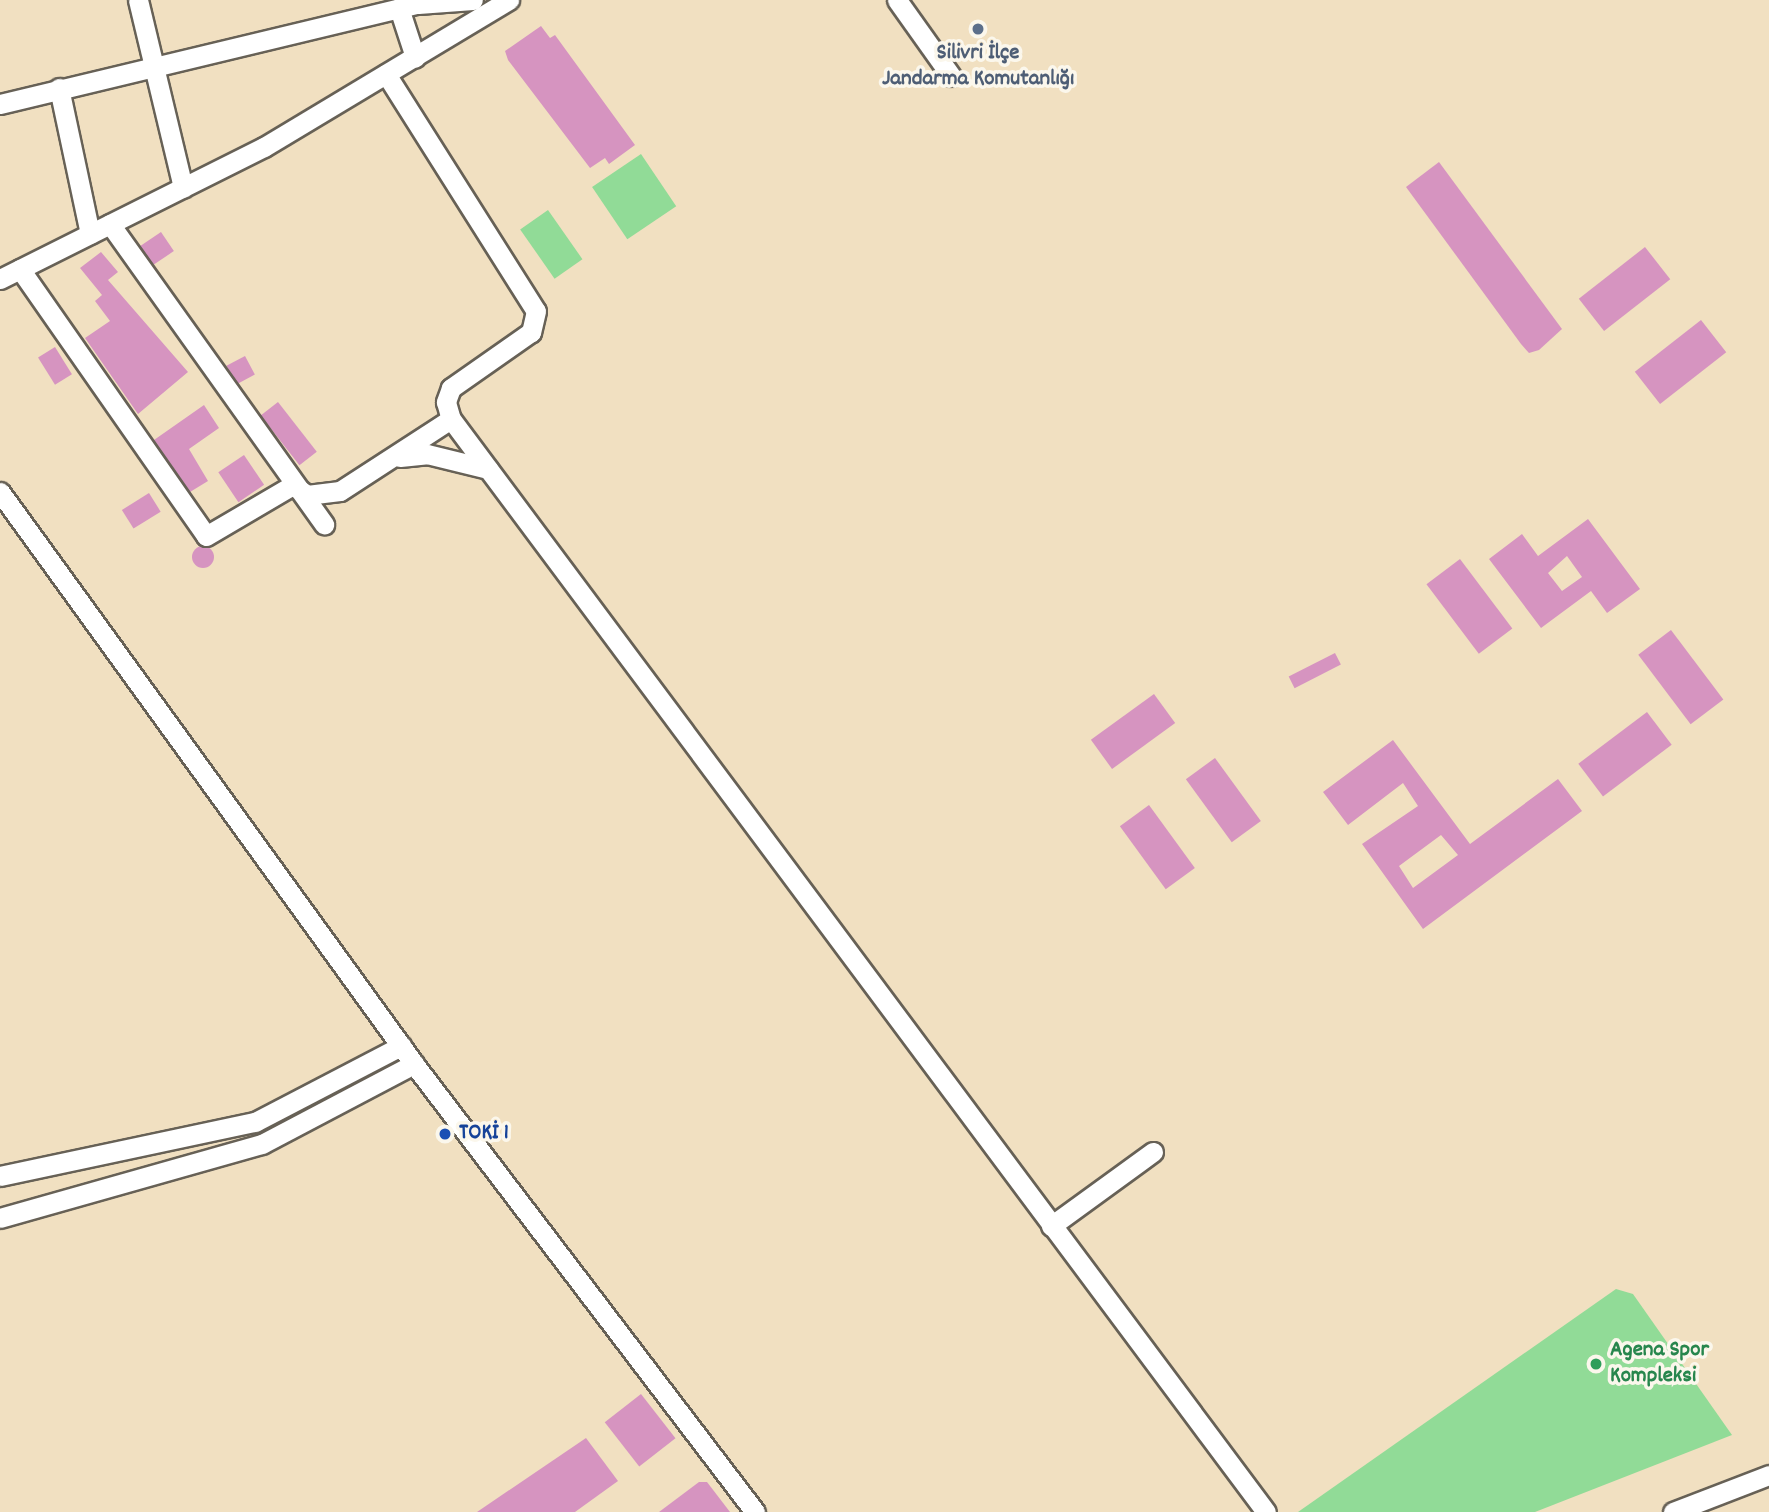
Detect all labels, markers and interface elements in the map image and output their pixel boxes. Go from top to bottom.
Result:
marker: Silivri İlçe Jandarma Komutanlığı [970,21,986,37]
place label: Silivri İlçe Jandarma Komutanlığı [882,40,1074,94]
place label: TOKİ 1 [459,1120,509,1148]
marker: TOKİ 1 [437,1126,453,1142]
place label: Agena Spor Kompleksi [1610,1337,1709,1391]
marker: Agena Spor Kompleksi [1588,1356,1604,1372]

